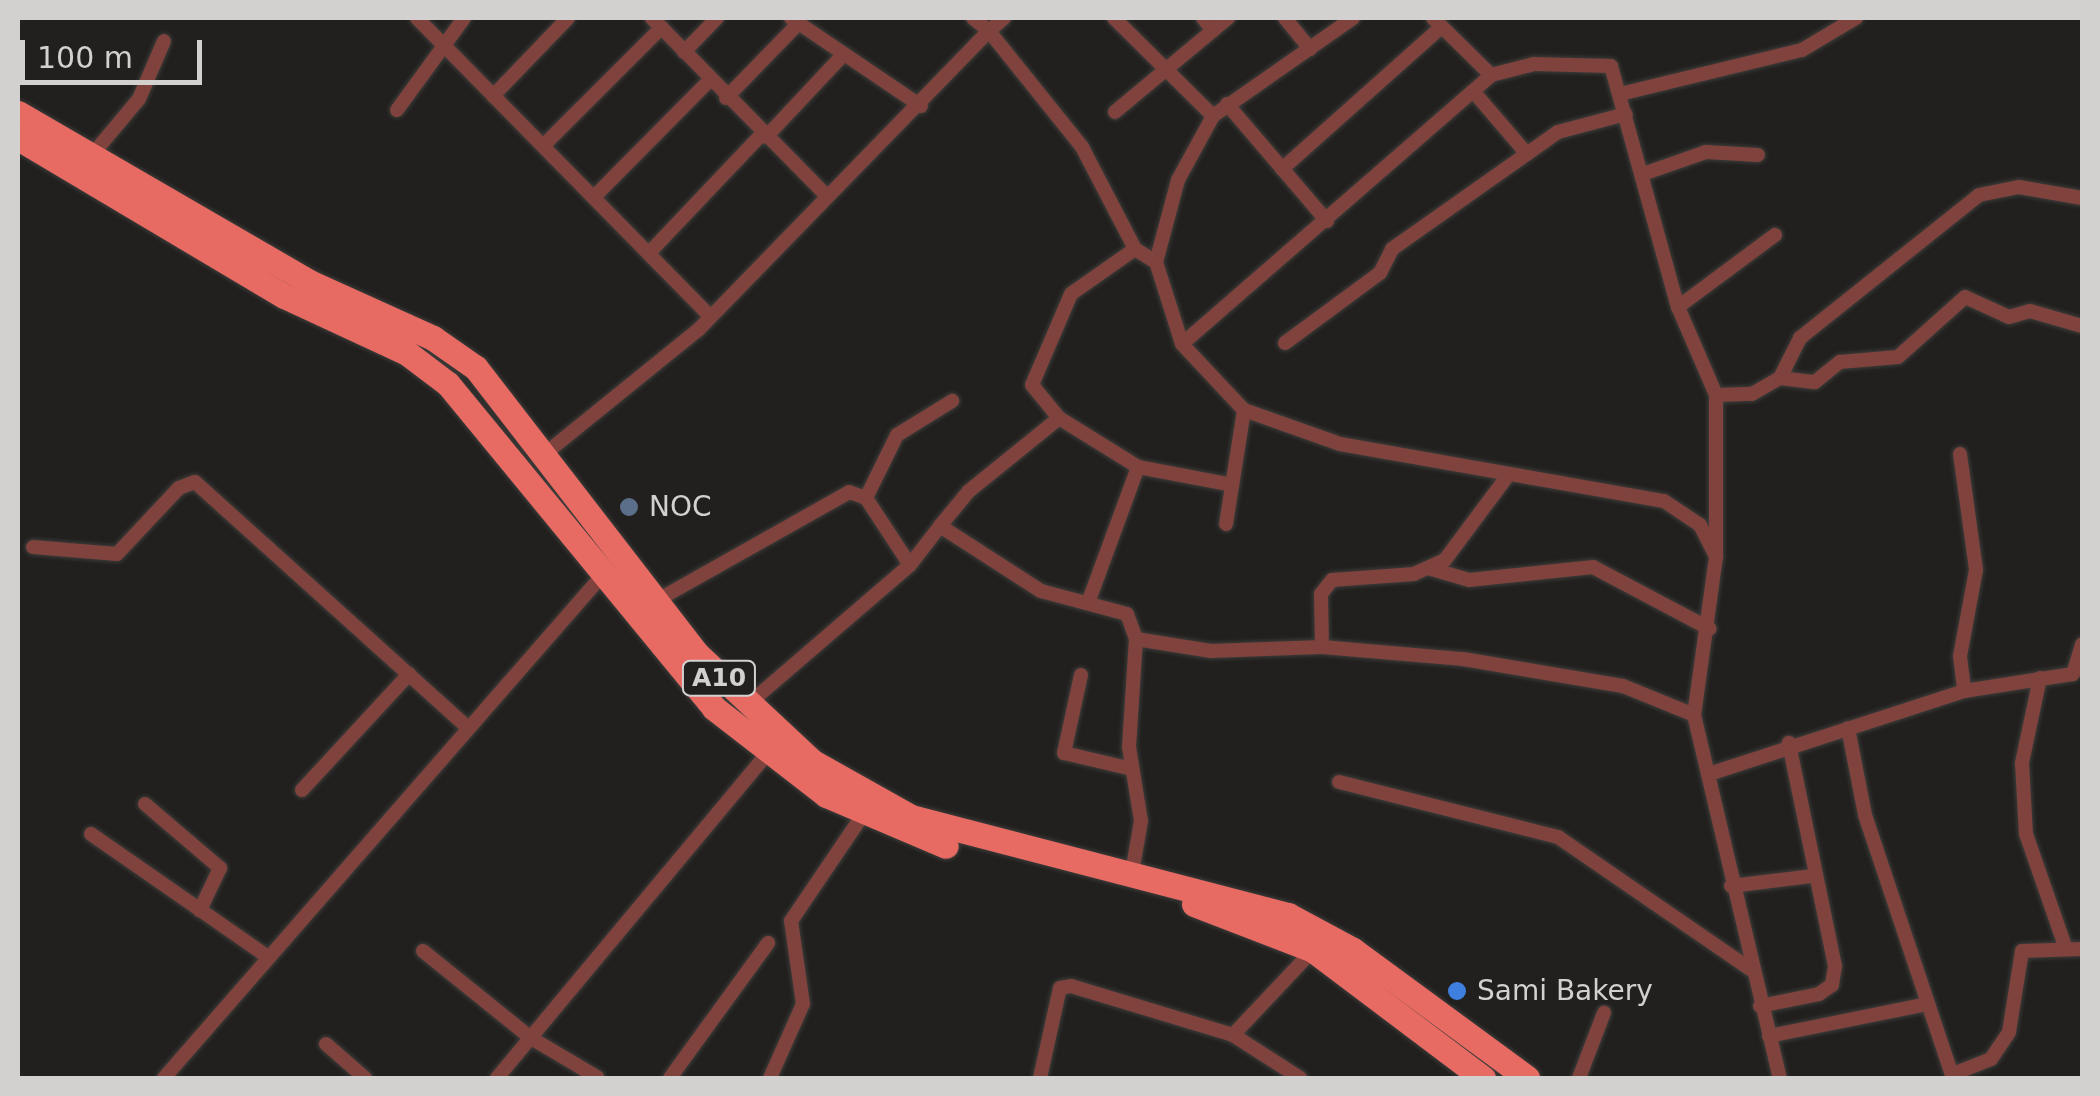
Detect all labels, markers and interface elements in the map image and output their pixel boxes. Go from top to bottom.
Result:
scale bar [25,20,208,82]
text: 100 m [37,40,133,75]
place label: NOC [649,490,712,524]
marker: NOC [618,496,640,518]
road number: A10 [682,658,756,698]
place label: Sami Bakery [1477,974,1653,1008]
marker: Sami Bakery [1446,980,1468,1002]

